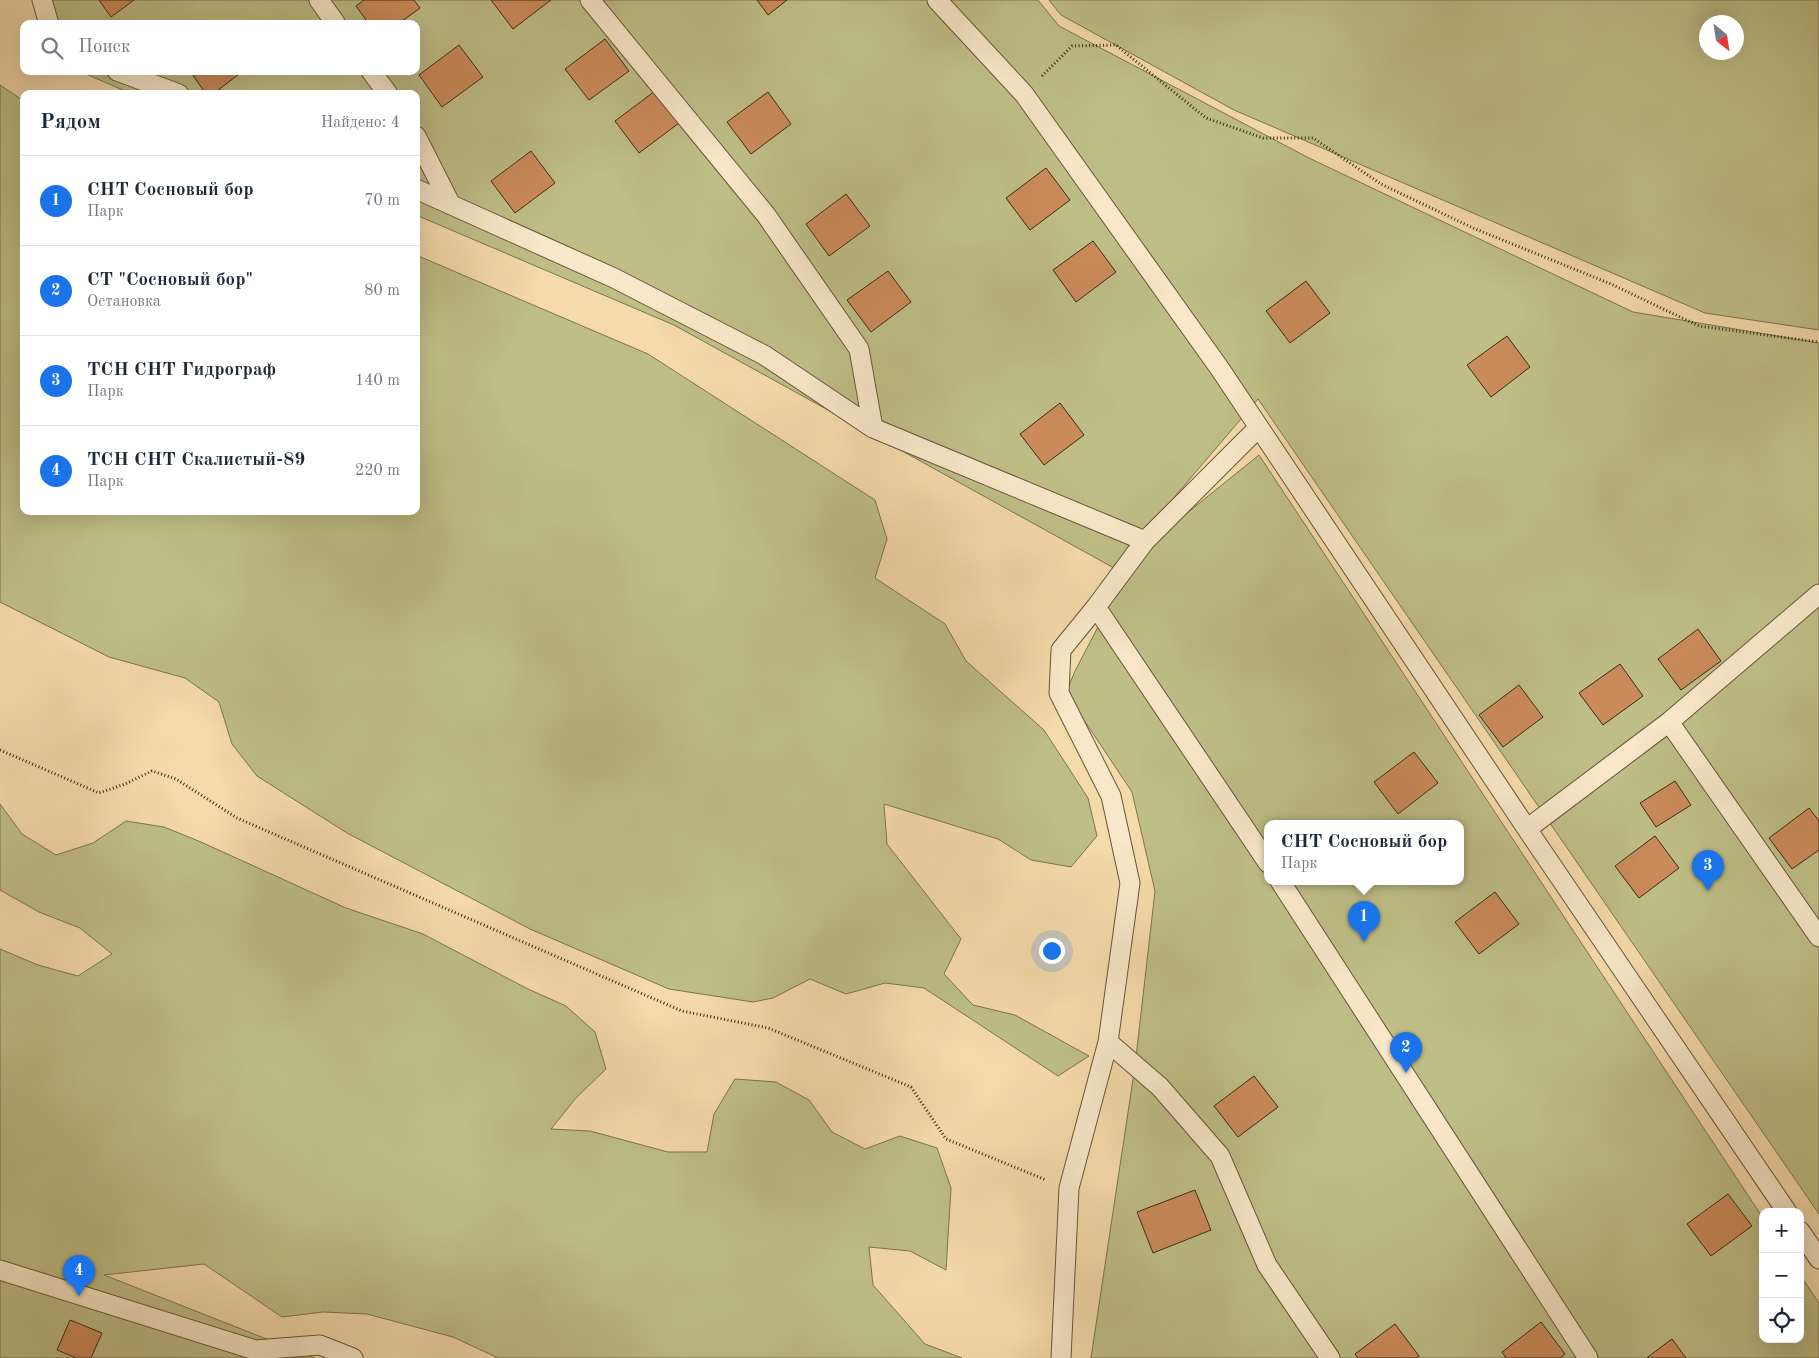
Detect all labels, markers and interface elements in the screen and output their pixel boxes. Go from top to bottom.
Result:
north arrow [1699,15,1744,60]
search box [20,20,420,75]
icon: search [38,34,66,62]
text: Поиск [78,38,130,57]
text: Рядом [40,112,101,133]
text: Найдено: 4 [321,115,400,131]
text: СНТ Сосновый бор [87,181,254,200]
text: 1 [51,193,61,209]
text: 70 m [364,193,400,209]
text: Парк [87,204,124,220]
text: СТ "Сосновый бор" [87,271,253,290]
text: 2 [51,283,61,299]
text: 80 m [364,283,400,299]
text: Остановка [87,294,161,310]
text: ТСН СНТ Гидрограф [87,361,276,380]
text: 3 [51,373,61,389]
text: 140 m [355,373,400,389]
text: Парк [87,384,124,400]
text: ТСН СНТ Скалистый-89 [87,451,305,470]
text: 4 [51,463,61,479]
text: 220 m [355,463,400,479]
text: Парк [87,474,124,490]
popup [1264,820,1464,885]
text: СНТ Сосновый бор [1281,833,1447,852]
pin: 3 [1692,850,1724,891]
text: Парк [1281,856,1317,872]
pin: 1 [1348,901,1380,942]
your location [1039,938,1065,964]
pin: 2 [1390,1032,1422,1073]
map controls [1759,1208,1804,1343]
button: + [1759,1208,1804,1253]
button: − [1759,1253,1804,1298]
pin: 4 [63,1255,95,1296]
button: locate [1759,1298,1804,1343]

